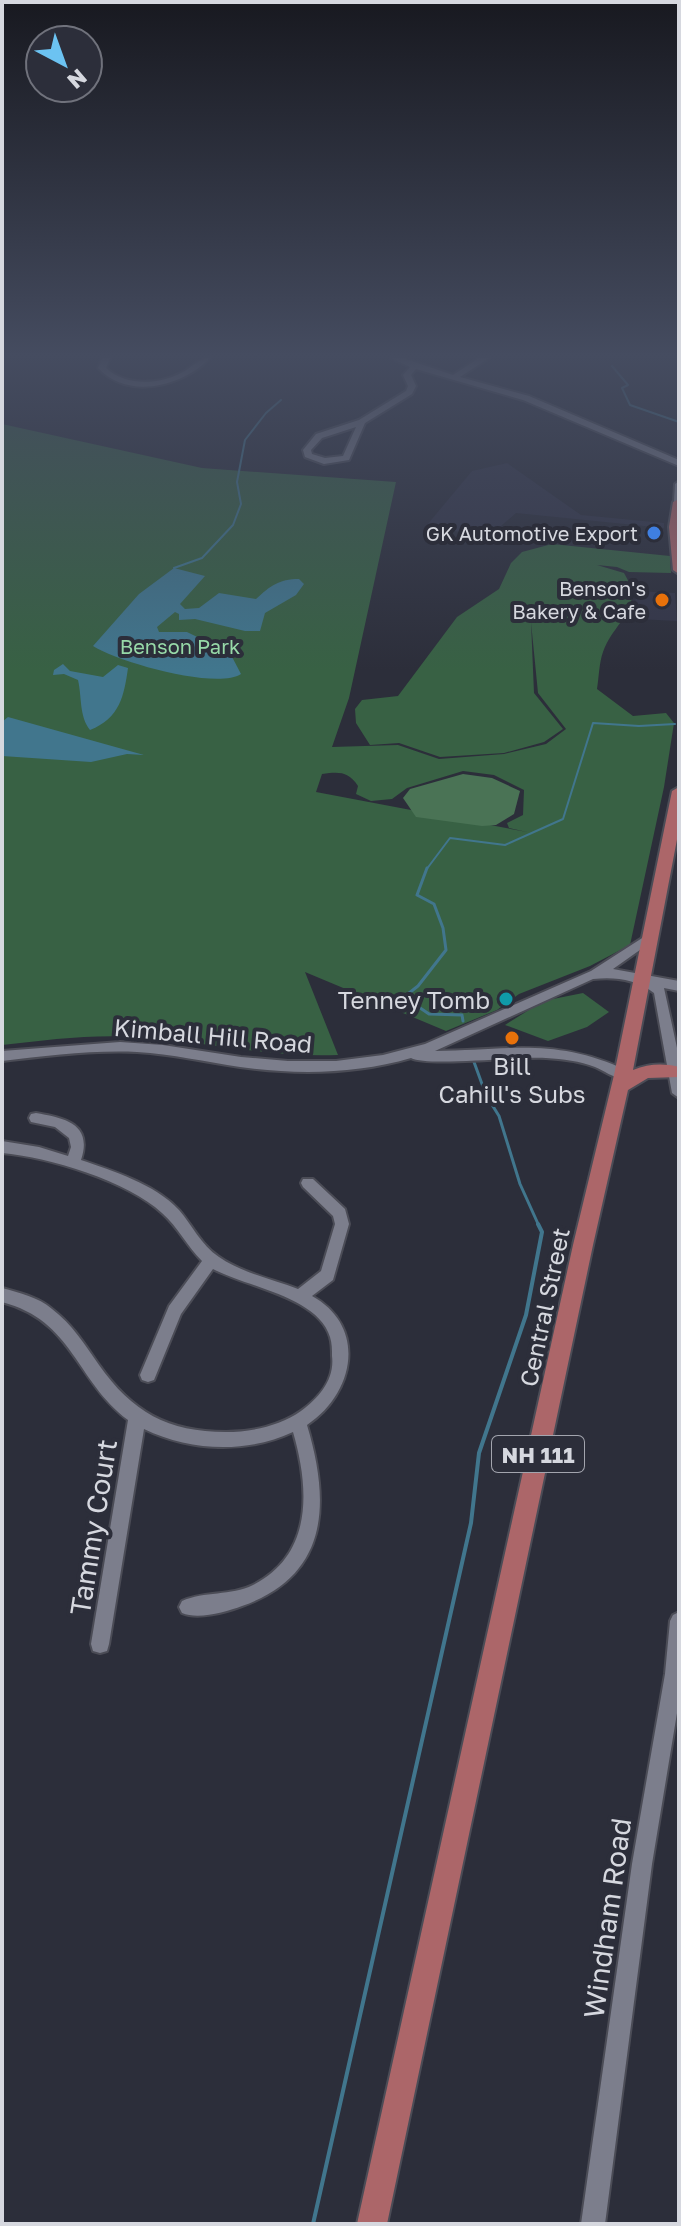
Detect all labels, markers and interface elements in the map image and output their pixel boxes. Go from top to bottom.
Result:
north arrow [24,24,104,104]
text: N [62,64,93,95]
place label: GK Automotive Export [426,521,638,545]
marker: GK Automotive Export [645,524,663,542]
place label: Benson's Bakery & Cafe [512,576,646,623]
marker: Benson's Bakery & Cafe [653,591,671,609]
park label: Benson Park [120,634,240,658]
place label: Tenney Tomb [338,985,490,1014]
marker: Tenney Tomb [497,990,515,1008]
street label: Kimball Hill Road [113,1012,313,1058]
marker: Bill Cahill's Subs [503,1029,521,1047]
place label: Bill Cahill's Subs [439,1051,585,1108]
street label: Central Street [513,1225,575,1389]
road number: NH 111 [492,1436,584,1472]
street label: Tammy Court [63,1437,123,1617]
street label: Windham Road [577,1816,637,2020]

